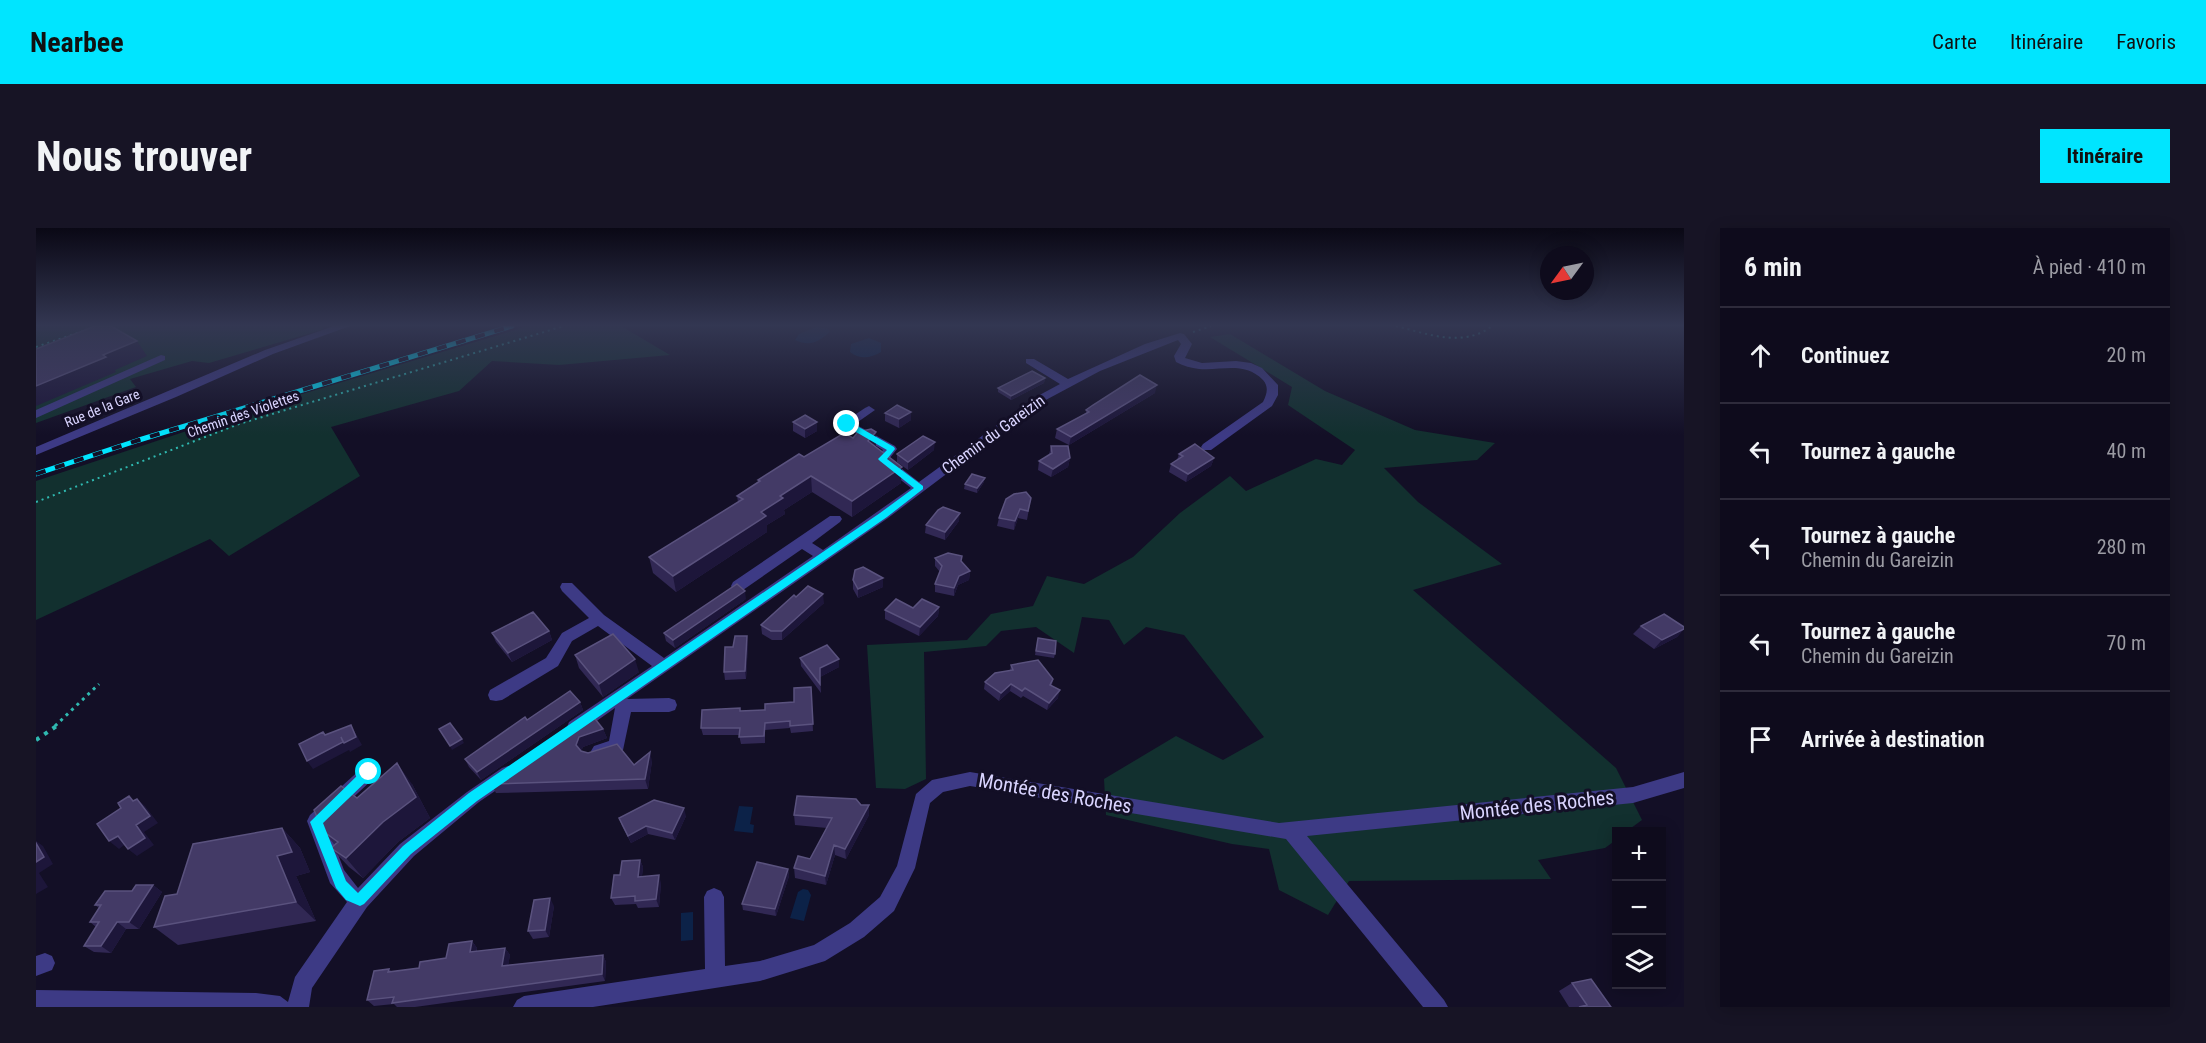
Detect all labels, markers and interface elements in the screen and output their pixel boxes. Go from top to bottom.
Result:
text: Nearbee [30,26,124,59]
text: Carte [1932,30,1977,54]
text: Itinéraire [2010,30,2083,54]
text: Favoris [2116,30,2176,54]
button: Itinéraire [2040,129,2170,183]
text: Nous trouver [36,132,252,181]
north arrow [1540,246,1594,300]
text: 6 min [1744,252,1802,282]
text: À pied · 410 m [2033,255,2146,279]
icon: ahead [1744,339,1777,372]
text: Continuez [1801,343,1890,368]
text: 20 m [2107,343,2146,367]
street label: Rue de la Gare [62,386,142,430]
street label: Chemin des Violettes [185,387,301,441]
street label: Chemin du Gareizin [938,391,1048,478]
route end [833,410,859,436]
icon: left [1744,435,1777,468]
text: Tournez à gauche [1801,439,1955,464]
text: 40 m [2107,439,2146,463]
text: Tournez à gauche [1801,523,1955,548]
icon: left [1744,531,1777,564]
text: 280 m [2097,535,2146,559]
text: Chemin du Gareizin [1801,548,1954,572]
text: Tournez à gauche [1801,619,1955,644]
icon: left [1744,627,1777,660]
text: 70 m [2107,631,2146,655]
text: Chemin du Gareizin [1801,644,1954,668]
icon: arrive [1744,723,1777,756]
text: Arrivée à destination [1801,727,1985,752]
route start [355,758,381,784]
street label: Montée des Roches [977,768,1133,818]
street label: Montée des Roches [1459,785,1615,825]
map controls [1612,827,1666,989]
button: + [1612,827,1666,881]
button: − [1612,881,1666,935]
button: layers [1612,935,1666,989]

